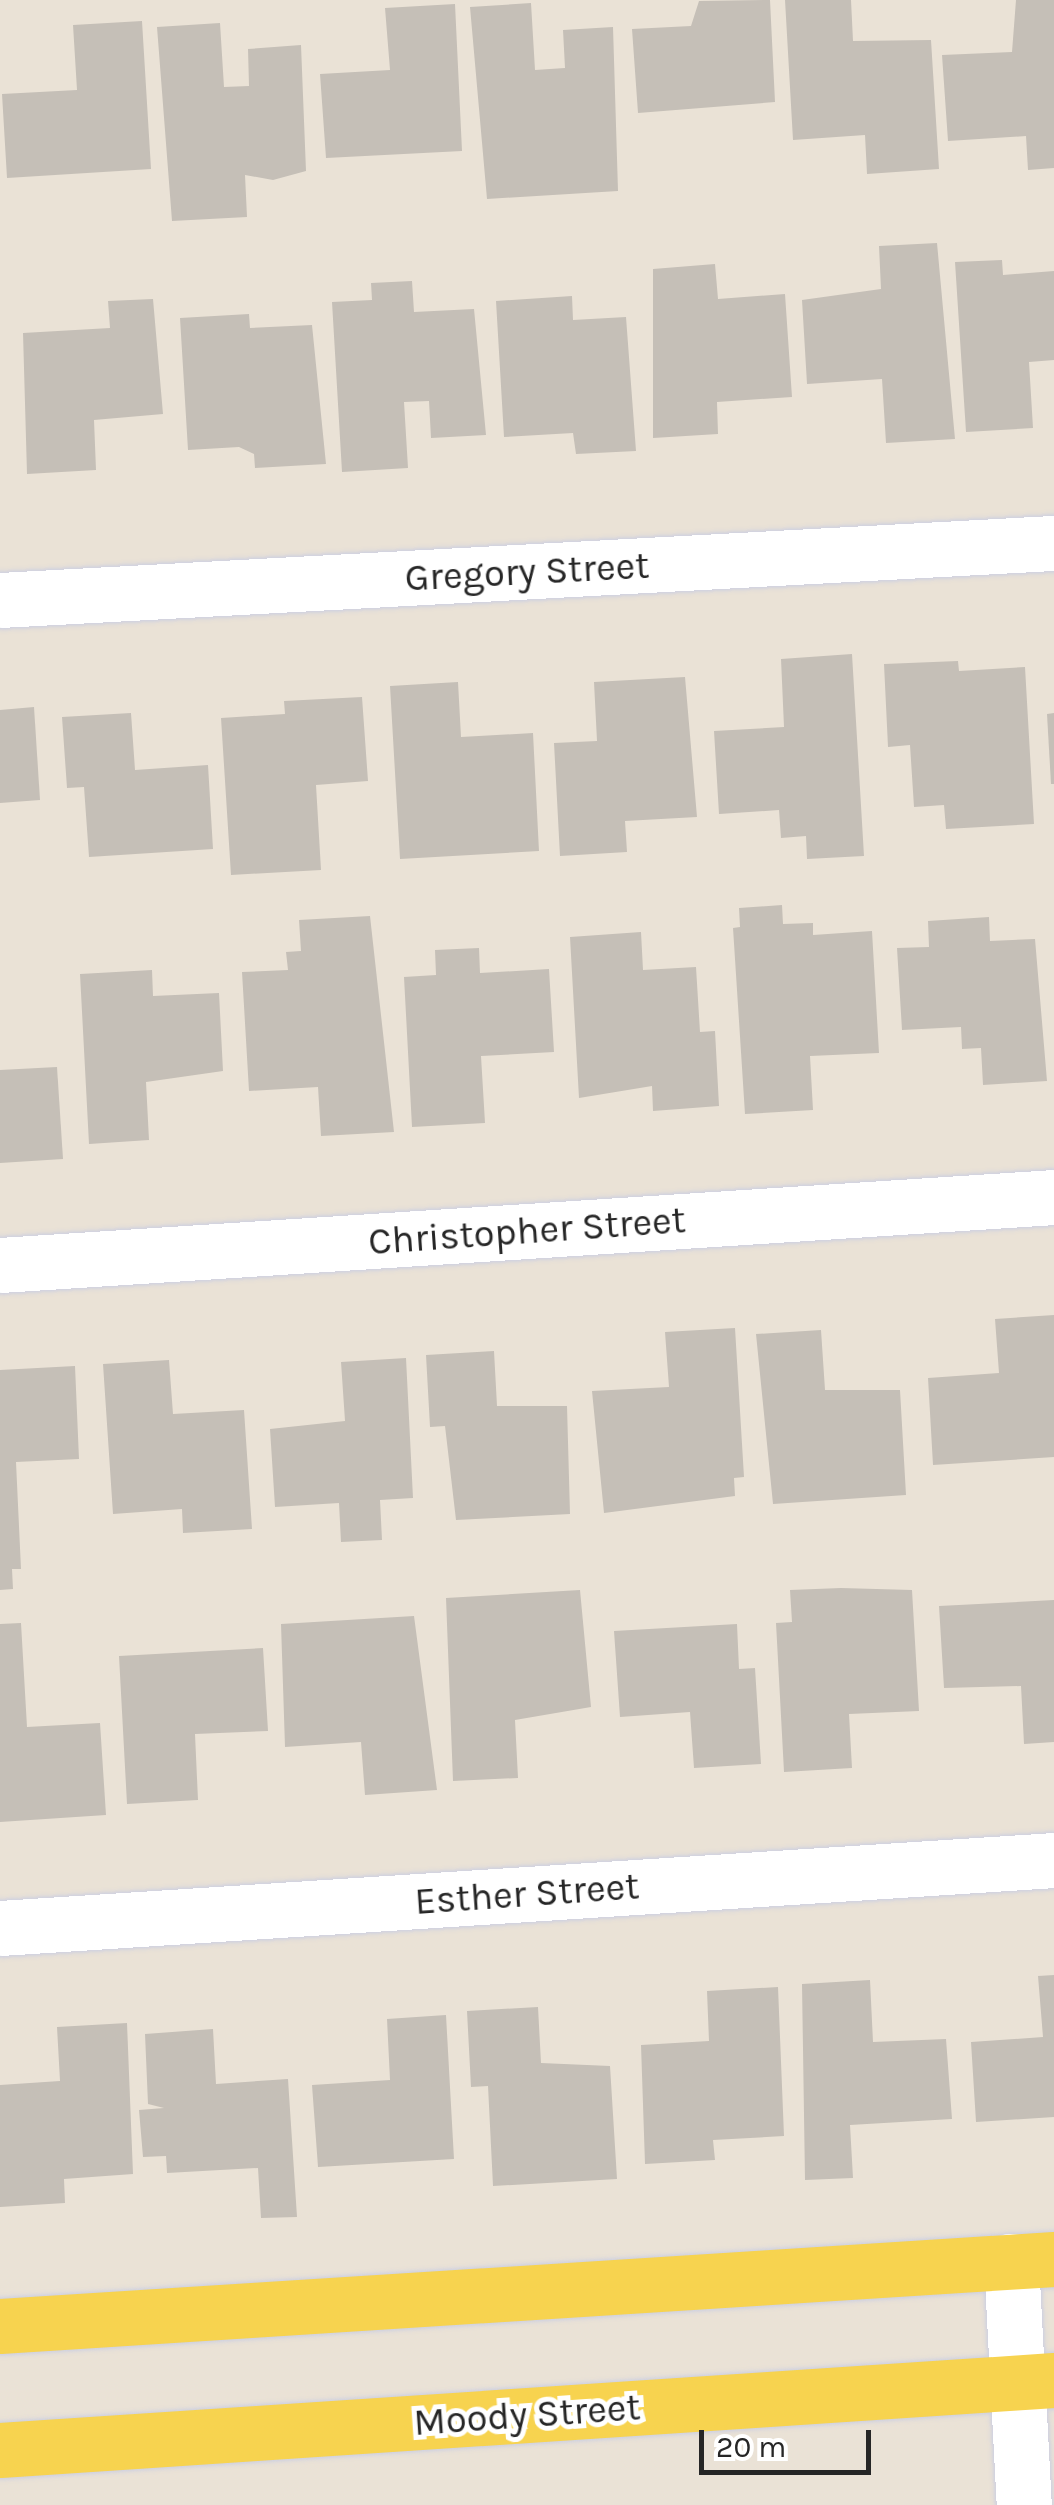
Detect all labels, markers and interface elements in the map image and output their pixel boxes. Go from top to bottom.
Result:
street label: Gregory Street [404,543,650,601]
street label: Christopher Street [367,1197,687,1265]
street label: Esther Street [413,1863,641,1925]
street label: Moody Street [412,2384,642,2446]
scale bar [704,2410,876,2472]
text: 20 m [716,2429,786,2465]

